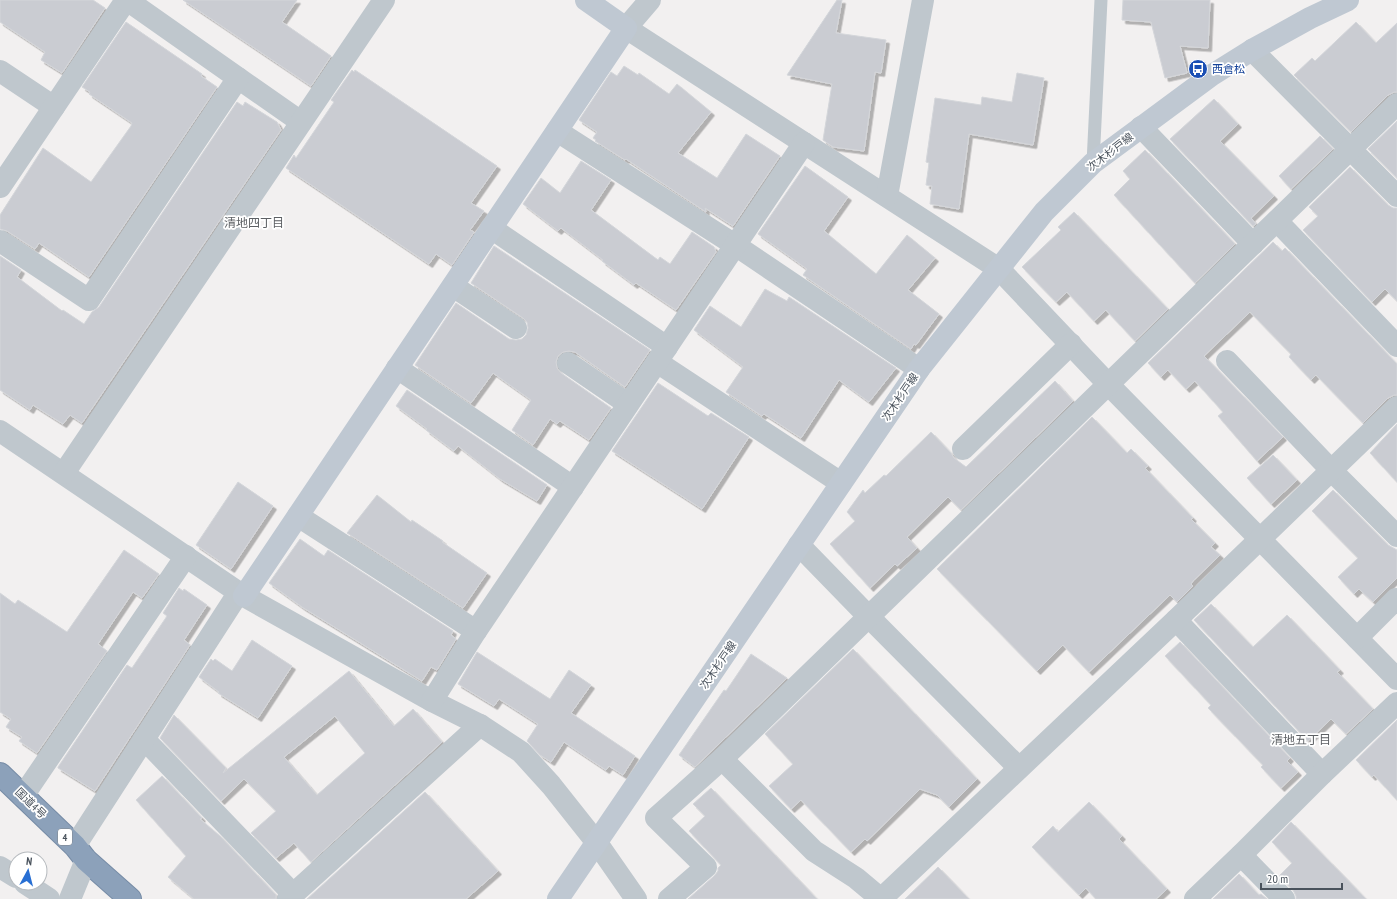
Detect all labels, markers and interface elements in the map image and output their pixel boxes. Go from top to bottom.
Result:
bus stop icon: 西倉松 [1187,58,1209,80]
place label: 西倉松 [1212,62,1245,76]
street label: 次木杉戸線 [1084,130,1136,174]
district label: 清地四丁目 [224,215,284,230]
street label: 次木杉戸線 [879,370,921,424]
street label: 次木杉戸線 [697,638,739,692]
district label: 清地五丁目 [1271,732,1331,747]
street label: 国道4号 [12,785,50,821]
road number: 4 [58,829,72,845]
north arrow [8,851,48,891]
text: N [25,854,33,868]
scale bar [1261,865,1342,891]
text: 20 m [1267,871,1288,886]

